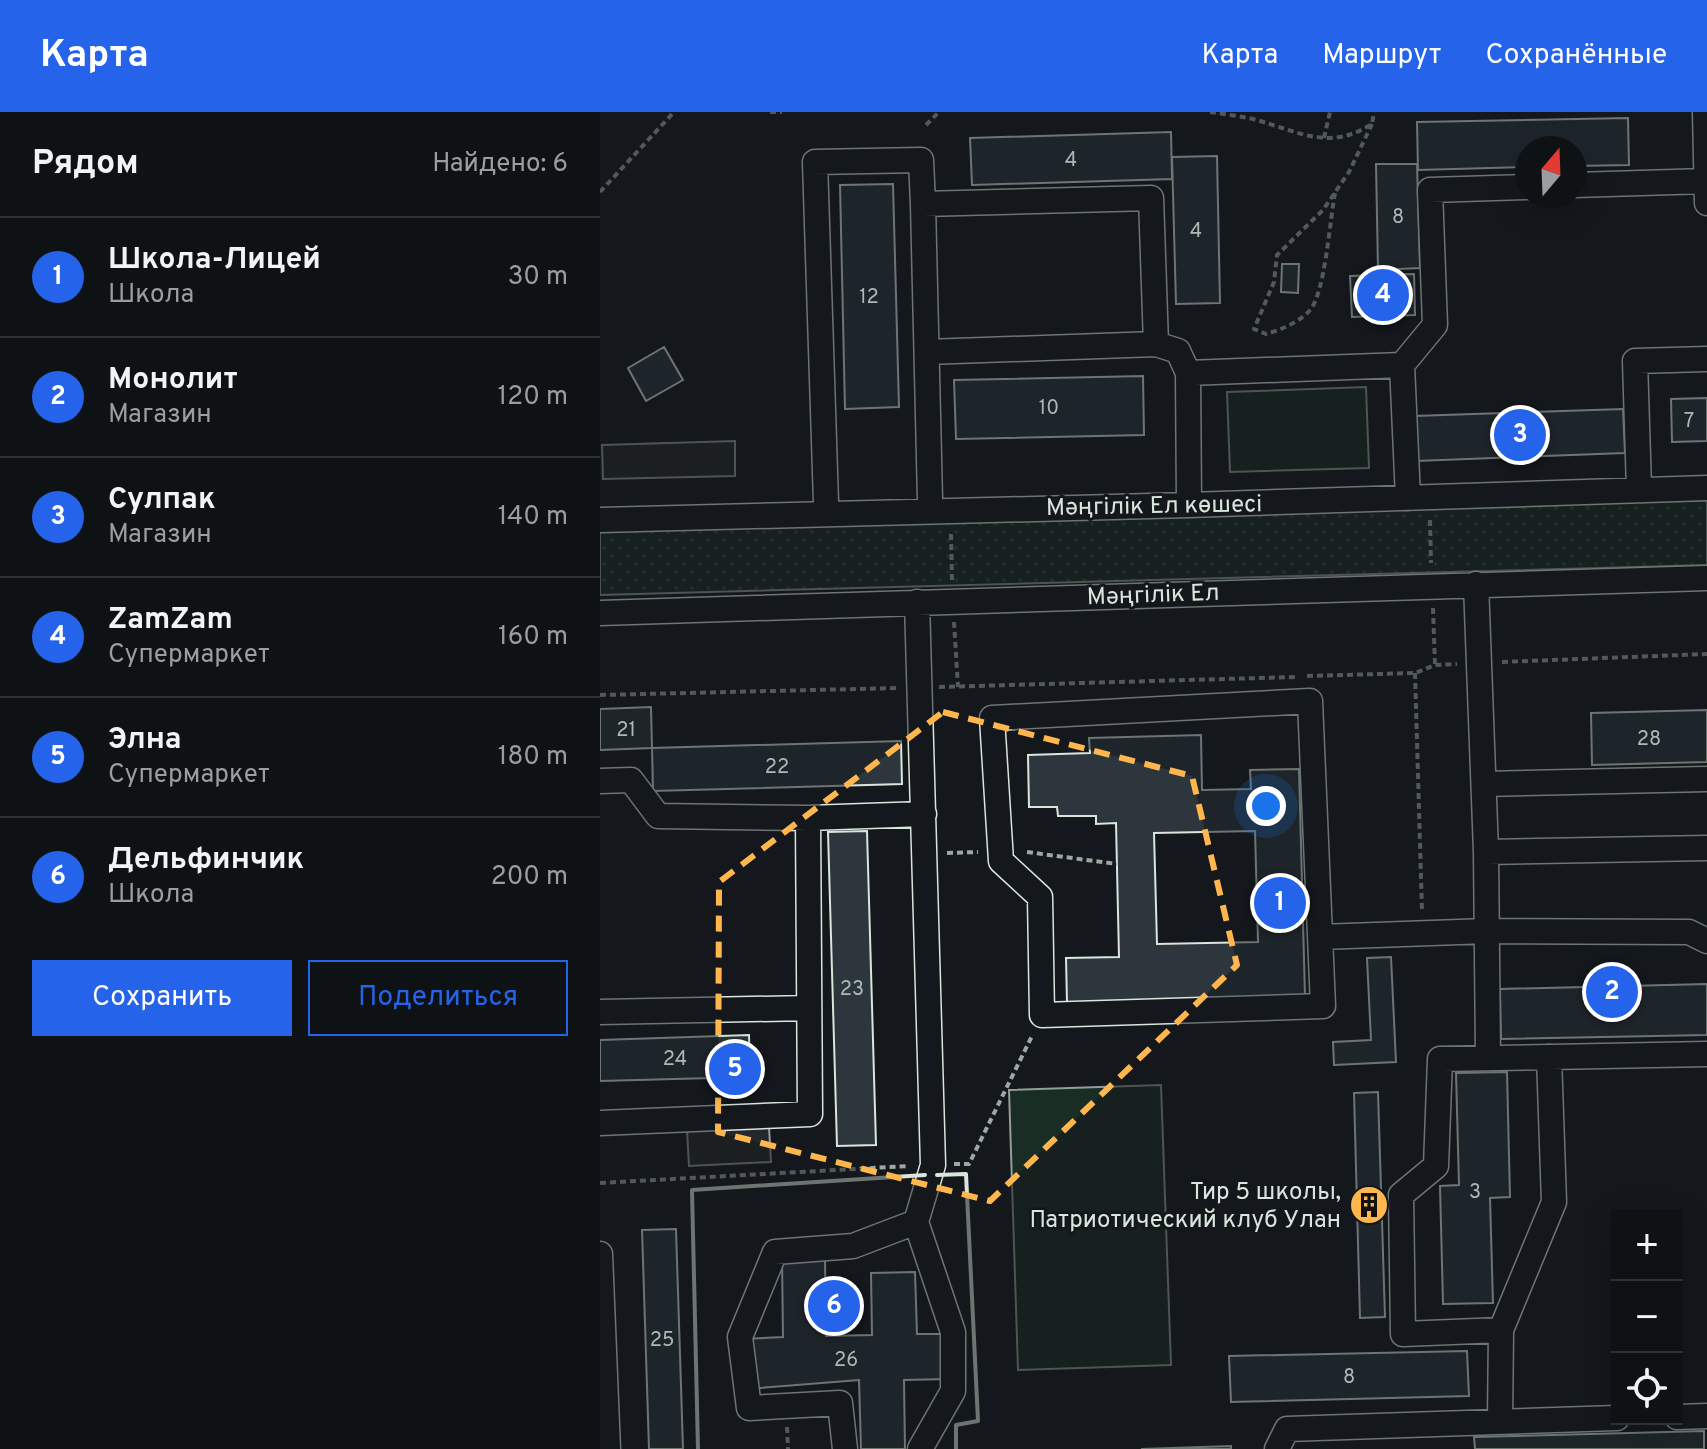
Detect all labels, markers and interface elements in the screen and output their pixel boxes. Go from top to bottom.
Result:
text: Карта [40,32,149,81]
text: Карта [1202,38,1278,74]
text: Маршрут [1322,38,1441,74]
text: Сохранённые [1485,38,1667,74]
north arrow [1515,136,1587,208]
text: Рядом [32,143,139,186]
text: Найдено: 6 [432,148,568,181]
house number: 4 [1065,148,1077,174]
house number: 8 [1392,205,1404,231]
house number: 4 [1190,219,1202,245]
text: Школа-Лицей [108,242,321,279]
text: 1 [53,261,63,294]
text: 30 m [508,261,568,294]
pin: 4 [1357,265,1409,325]
text: Школа [108,279,194,312]
house number: 12 [859,285,879,311]
text: Монолит [108,362,238,399]
text: 2 [50,381,66,414]
text: 120 m [498,381,568,414]
house number: 10 [1039,396,1059,422]
text: Магазин [108,399,212,432]
pin: 3 [1494,405,1546,465]
house number: 7 [1684,409,1694,435]
text: Сулпак [108,482,216,519]
street label: Мәңгілік Ел көшесі [1046,490,1263,524]
text: 3 [50,501,66,534]
text: 140 m [498,501,568,534]
text: Магазин [108,519,212,552]
street label: Мәңгілік Ел [1086,579,1220,613]
text: ZamZam [108,602,233,639]
text: 4 [50,621,66,654]
text: 160 m [498,621,568,654]
text: Супермаркет [108,639,270,672]
house number: 21 [616,718,636,744]
text: Элна [108,722,182,759]
house number: 28 [1637,727,1661,753]
text: 5 [50,741,66,774]
text: 180 m [498,741,568,774]
house number: 22 [765,755,789,781]
text: Супермаркет [108,759,270,792]
your location [1246,786,1286,826]
text: Дельфинчик [108,842,304,879]
text: 6 [50,861,66,894]
text: 200 m [491,861,568,894]
pin: 1 [1254,873,1306,933]
text: Школа [108,879,194,912]
button: Сохранить [32,960,292,1036]
button: Поделиться [308,960,568,1036]
pin: 2 [1586,962,1638,1022]
house number: 23 [840,977,864,1003]
pin: 5 [709,1039,761,1099]
house number: 24 [663,1047,687,1073]
place label: Тир 5 школы, Патриотический клуб Улан [1030,1178,1341,1236]
house number: 3 [1469,1180,1481,1206]
building icon: Тир 5 школы, Патриотический клуб Улан [1348,1184,1390,1226]
map controls [1611,1209,1683,1425]
button: + [1611,1209,1683,1281]
pin: 6 [808,1276,860,1336]
button: − [1611,1281,1683,1353]
house number: 25 [650,1328,674,1354]
house number: 26 [834,1348,858,1374]
button: locate [1611,1353,1683,1425]
house number: 8 [1343,1365,1355,1391]

